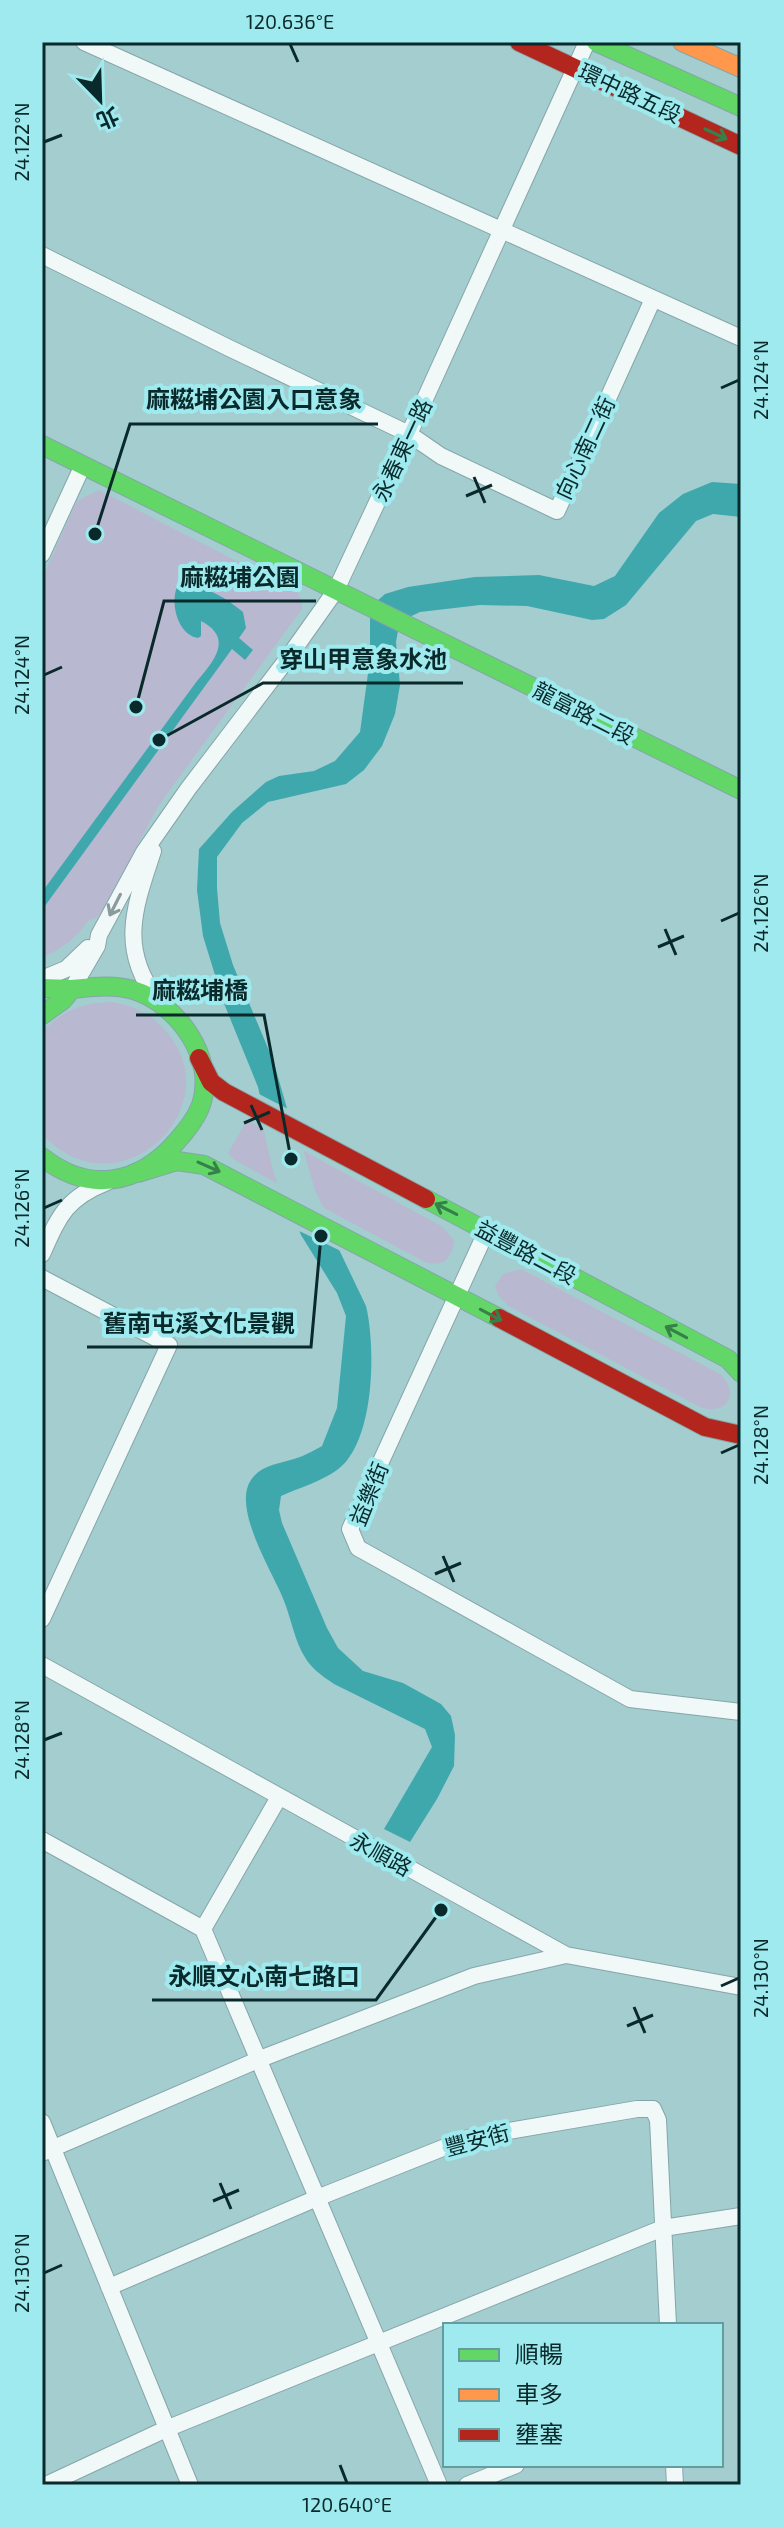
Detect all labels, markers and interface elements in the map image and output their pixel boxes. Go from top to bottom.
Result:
text: 120.636°E [246,9,334,33]
street label: 環中路五段 [575,57,686,127]
north arrow [60,60,140,140]
text: 24.122°N [9,102,33,182]
text: 北 [93,103,123,136]
one-way arrow [704,127,728,142]
text: 24.124°N [748,340,772,420]
callout: 麻糍埔公園入口意象 [130,376,378,424]
text: 麻糍埔公園入口意象 [146,384,362,413]
street label: 向心南二街 [549,392,619,503]
street label: 永春東一路 [366,394,436,505]
callout: 麻糍埔公園 [164,553,316,601]
text: 麻糍埔公園 [180,562,300,591]
text: 24.124°N [9,635,33,715]
callout: 穿山甲意象水池 [263,635,463,683]
text: 穿山甲意象水池 [279,644,447,673]
street label: 龍富路二段 [530,676,639,749]
text: 24.126°N [748,873,772,953]
one-way arrow [107,892,123,916]
callout: 麻糍埔橋 [136,967,264,1015]
text: 麻糍埔橋 [152,975,248,1004]
one-way arrow [197,1160,221,1175]
text: 24.126°N [9,1168,33,1248]
one-way arrow [435,1201,459,1217]
street label: 益豐路二段 [472,1214,581,1288]
callout: 舊南屯溪文化景觀 [87,1299,311,1347]
text: 舊南屯溪文化景觀 [103,1308,295,1337]
one-way arrow [479,1308,503,1323]
one-way arrow [664,1323,688,1339]
text: 24.128°N [748,1405,772,1485]
street label: 益樂街 [344,1458,392,1529]
text: 24.128°N [9,1700,33,1780]
street label: 永順路 [346,1826,417,1880]
text: 24.130°N [748,1938,772,2018]
callout: 永順文心南七路口 [152,1952,376,2000]
text: 永順文心南七路口 [168,1961,360,1990]
street label: 豐安街 [441,2118,512,2160]
text: 24.130°N [9,2233,33,2313]
legend [443,2323,723,2467]
text: 順暢 [515,2339,563,2368]
text: 車多 [515,2379,563,2408]
text: 壅塞 [515,2419,563,2448]
text: 120.640°E [302,2492,392,2516]

